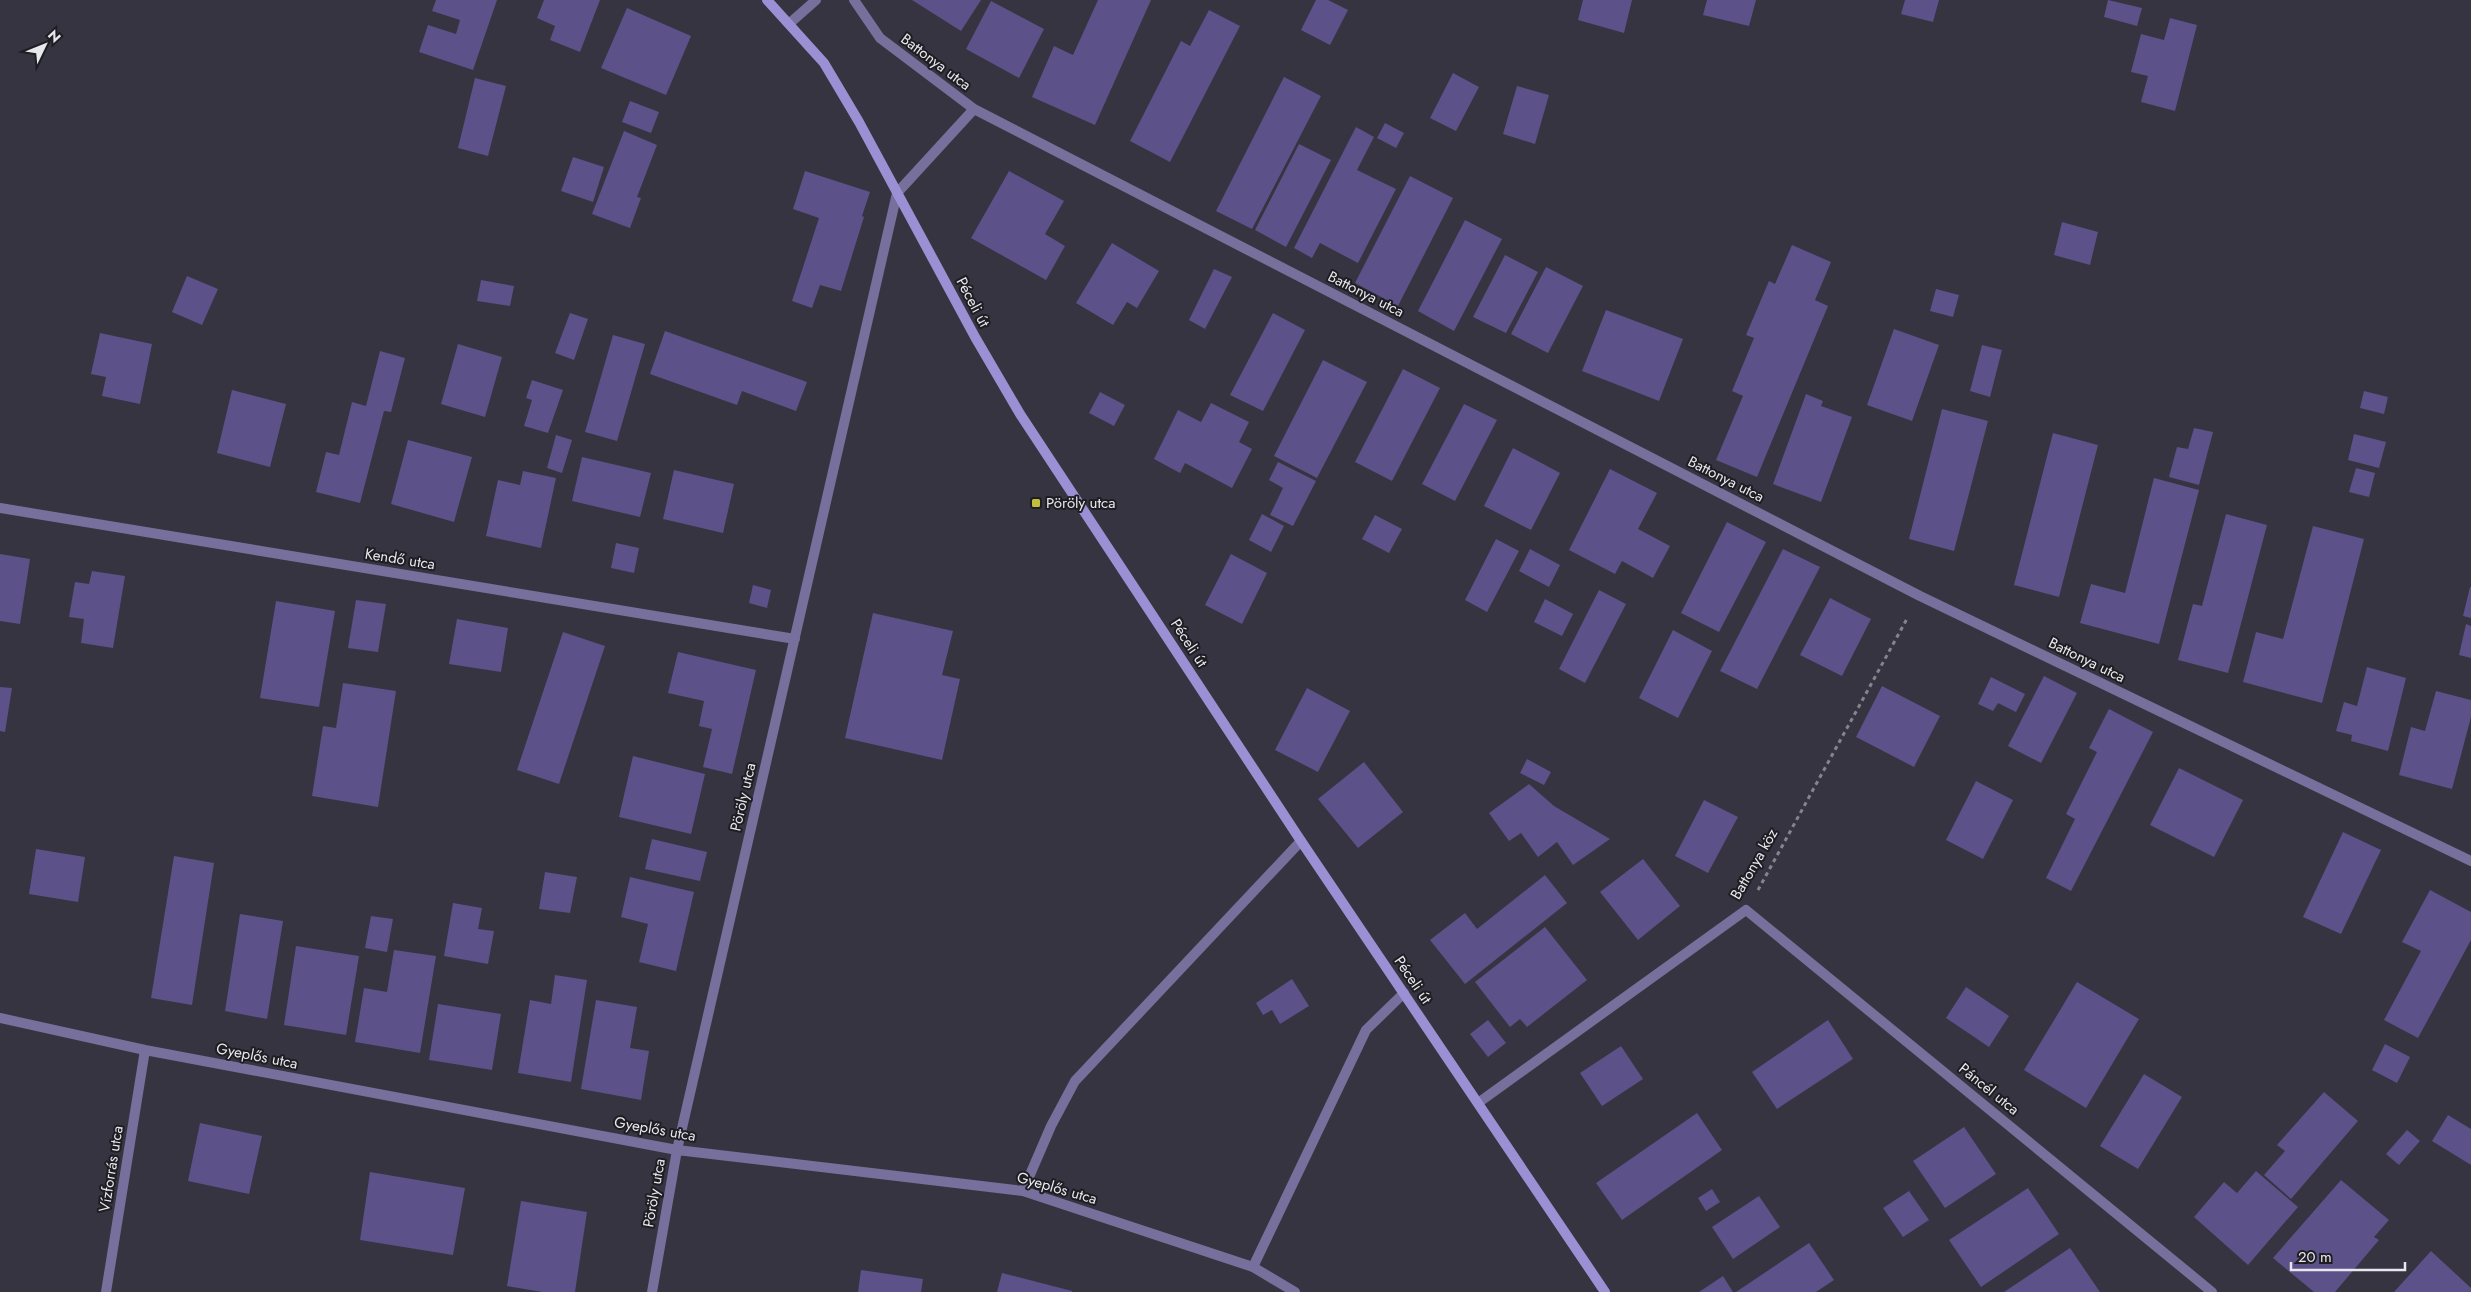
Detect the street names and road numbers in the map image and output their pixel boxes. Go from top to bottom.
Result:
street label: Battonya utca [896,28,976,96]
street label: Battonya utca [1324,265,1408,323]
street label: Péceli út [951,273,996,331]
street label: Battonya utca [1684,450,1768,508]
street label: Kendő utca [363,543,437,575]
street label: Péceli út [1165,614,1213,672]
street label: Battonya utca [2045,632,2129,688]
street label: Pöröly utca [724,761,762,833]
street label: Battonya köz [1725,825,1783,903]
street label: Péceli út [1389,952,1437,1009]
street label: Gyeplős utca [214,1037,300,1075]
street label: Páncél utca [1954,1058,2024,1120]
street label: Gyeplős utca [612,1111,698,1147]
street label: Vízforrás utca [93,1124,129,1214]
street label: Pöröly utca [637,1157,671,1229]
street label: Gyeplős utca [1014,1166,1100,1210]

